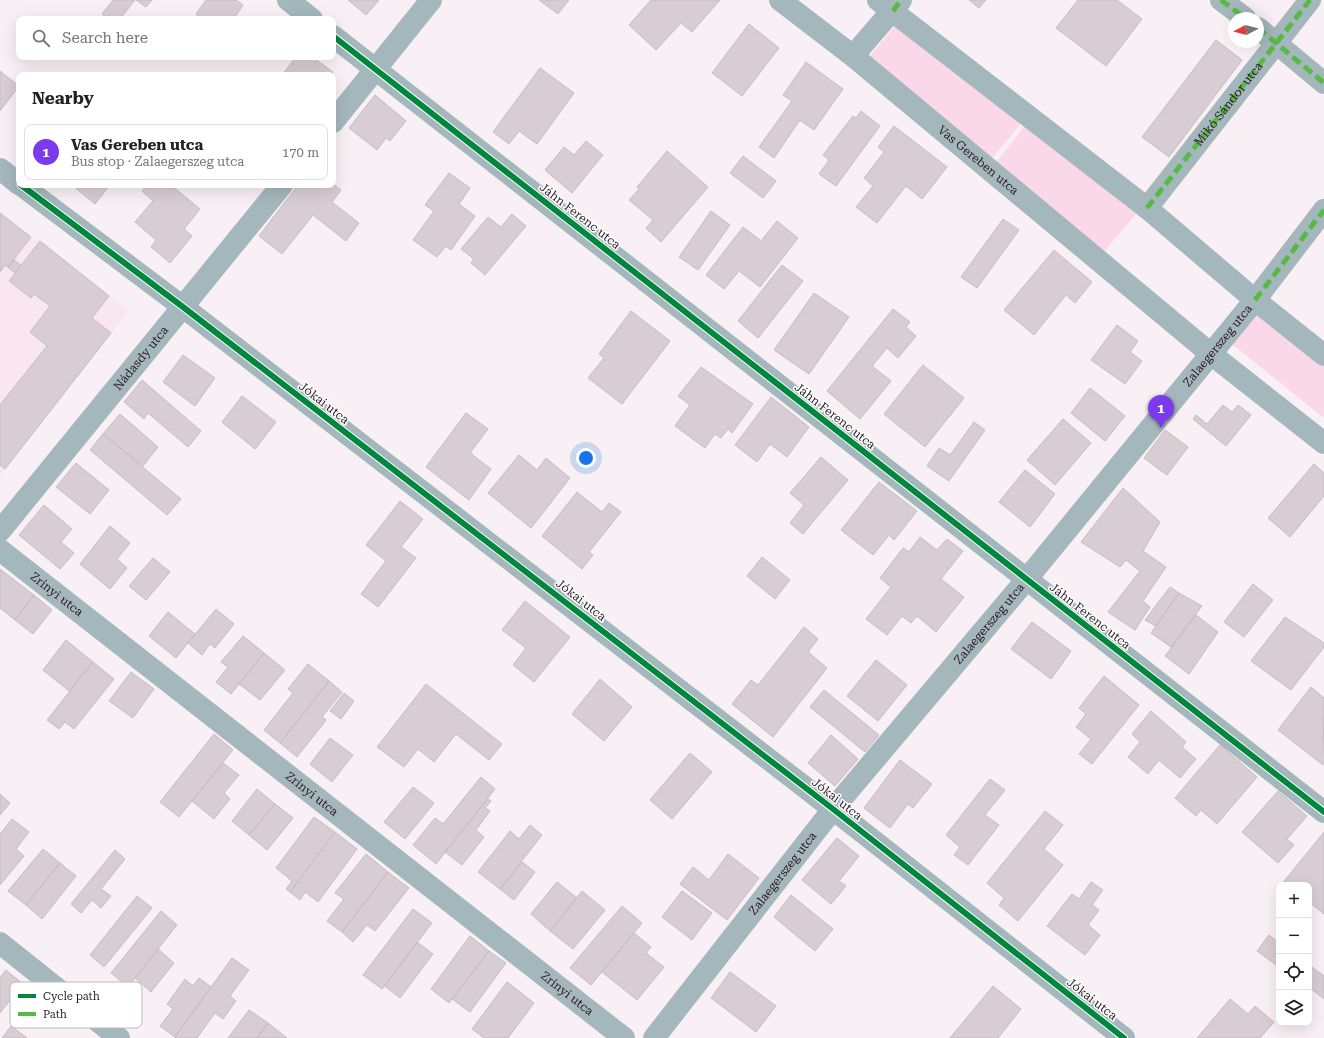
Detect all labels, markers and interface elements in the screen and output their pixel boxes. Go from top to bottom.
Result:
north arrow [1228,12,1264,48]
search box [16,16,336,60]
icon: search [30,27,52,49]
text: Search here [62,29,148,47]
street label: Mikó Sándor utca [1191,59,1266,149]
text: Nearby [32,88,94,108]
street label: Vas Gereben utca [935,123,1022,198]
text: Vas Gereben utca [71,136,203,154]
text: 1 [42,145,50,160]
text: 170 m [282,145,319,160]
text: Bus stop · Zalaegerszeg utca [71,154,244,169]
street label: Jáhn Ferenc utca [537,180,624,252]
street label: Zalaegerszeg utca [1180,301,1256,389]
street label: Nádasdy utca [111,323,171,393]
street label: Jókai utca [296,379,352,427]
street label: Jáhn Ferenc utca [792,380,879,452]
pin: 1 [1148,395,1174,428]
your location [576,448,596,468]
street label: Zrínyi utca [28,569,86,620]
street label: Jókai utca [553,576,609,624]
street label: Zalaegerszeg utca [951,580,1028,667]
street label: Jáhn Ferenc utca [1047,580,1134,652]
street label: Zrínyi utca [283,769,341,819]
street label: Jókai utca [809,775,865,823]
street label: Zalaegerszeg utca [746,829,820,918]
map controls [1276,882,1312,1026]
button: + [1276,882,1312,918]
button: − [1276,918,1312,954]
button: locate [1276,954,1312,990]
street label: Zrínyi utca [538,969,597,1019]
street label: Jókai utca [1064,975,1120,1023]
legend [10,982,142,1028]
text: Cycle path [43,990,100,1003]
button: layers [1276,990,1312,1026]
text: Path [43,1008,67,1021]

